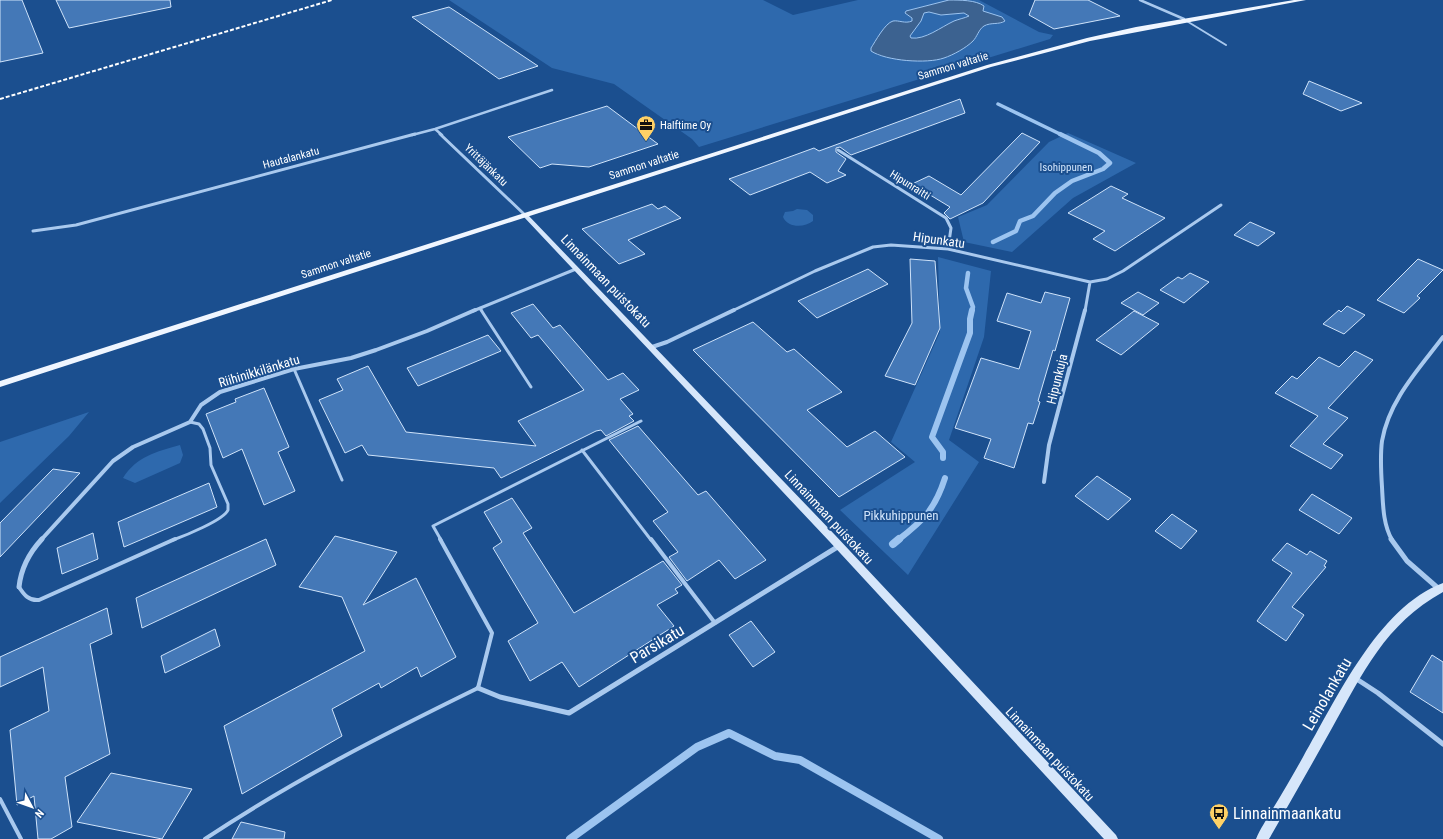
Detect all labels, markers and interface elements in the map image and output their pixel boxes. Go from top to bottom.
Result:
street label: Sammon valtatie [916,49,990,83]
office icon: Halftime Oy [635,114,657,142]
place label: Halftime Oy [660,119,711,132]
street label: Yrittäjänkatu [462,141,510,189]
street label: Hautalankatu [261,144,321,172]
street label: Sammon valtatie [607,148,681,182]
park label: Isohippunen [1039,161,1093,174]
street label: Hipunraitti [887,167,933,203]
street label: Hipunkatu [912,229,966,251]
street label: Linnainmaan puistokatu [558,232,654,330]
street label: Sammon valtatie [299,247,373,281]
street label: Riihinikkilänkatu [217,352,301,390]
street label: Hipunkuja [1044,352,1070,406]
street label: Linnainmaan puistokatu [782,467,876,567]
park label: Pikkuhippunen [863,508,939,523]
street label: Parsikatu [627,620,687,668]
street label: Leinolankatu [1299,654,1355,734]
street label: Linnainmaan puistokatu [1003,704,1097,804]
north arrow [12,787,52,827]
bus stop icon: Linnainmaankatu [1208,802,1230,830]
place label: Linnainmaankatu [1233,804,1341,823]
text: N [32,806,46,820]

